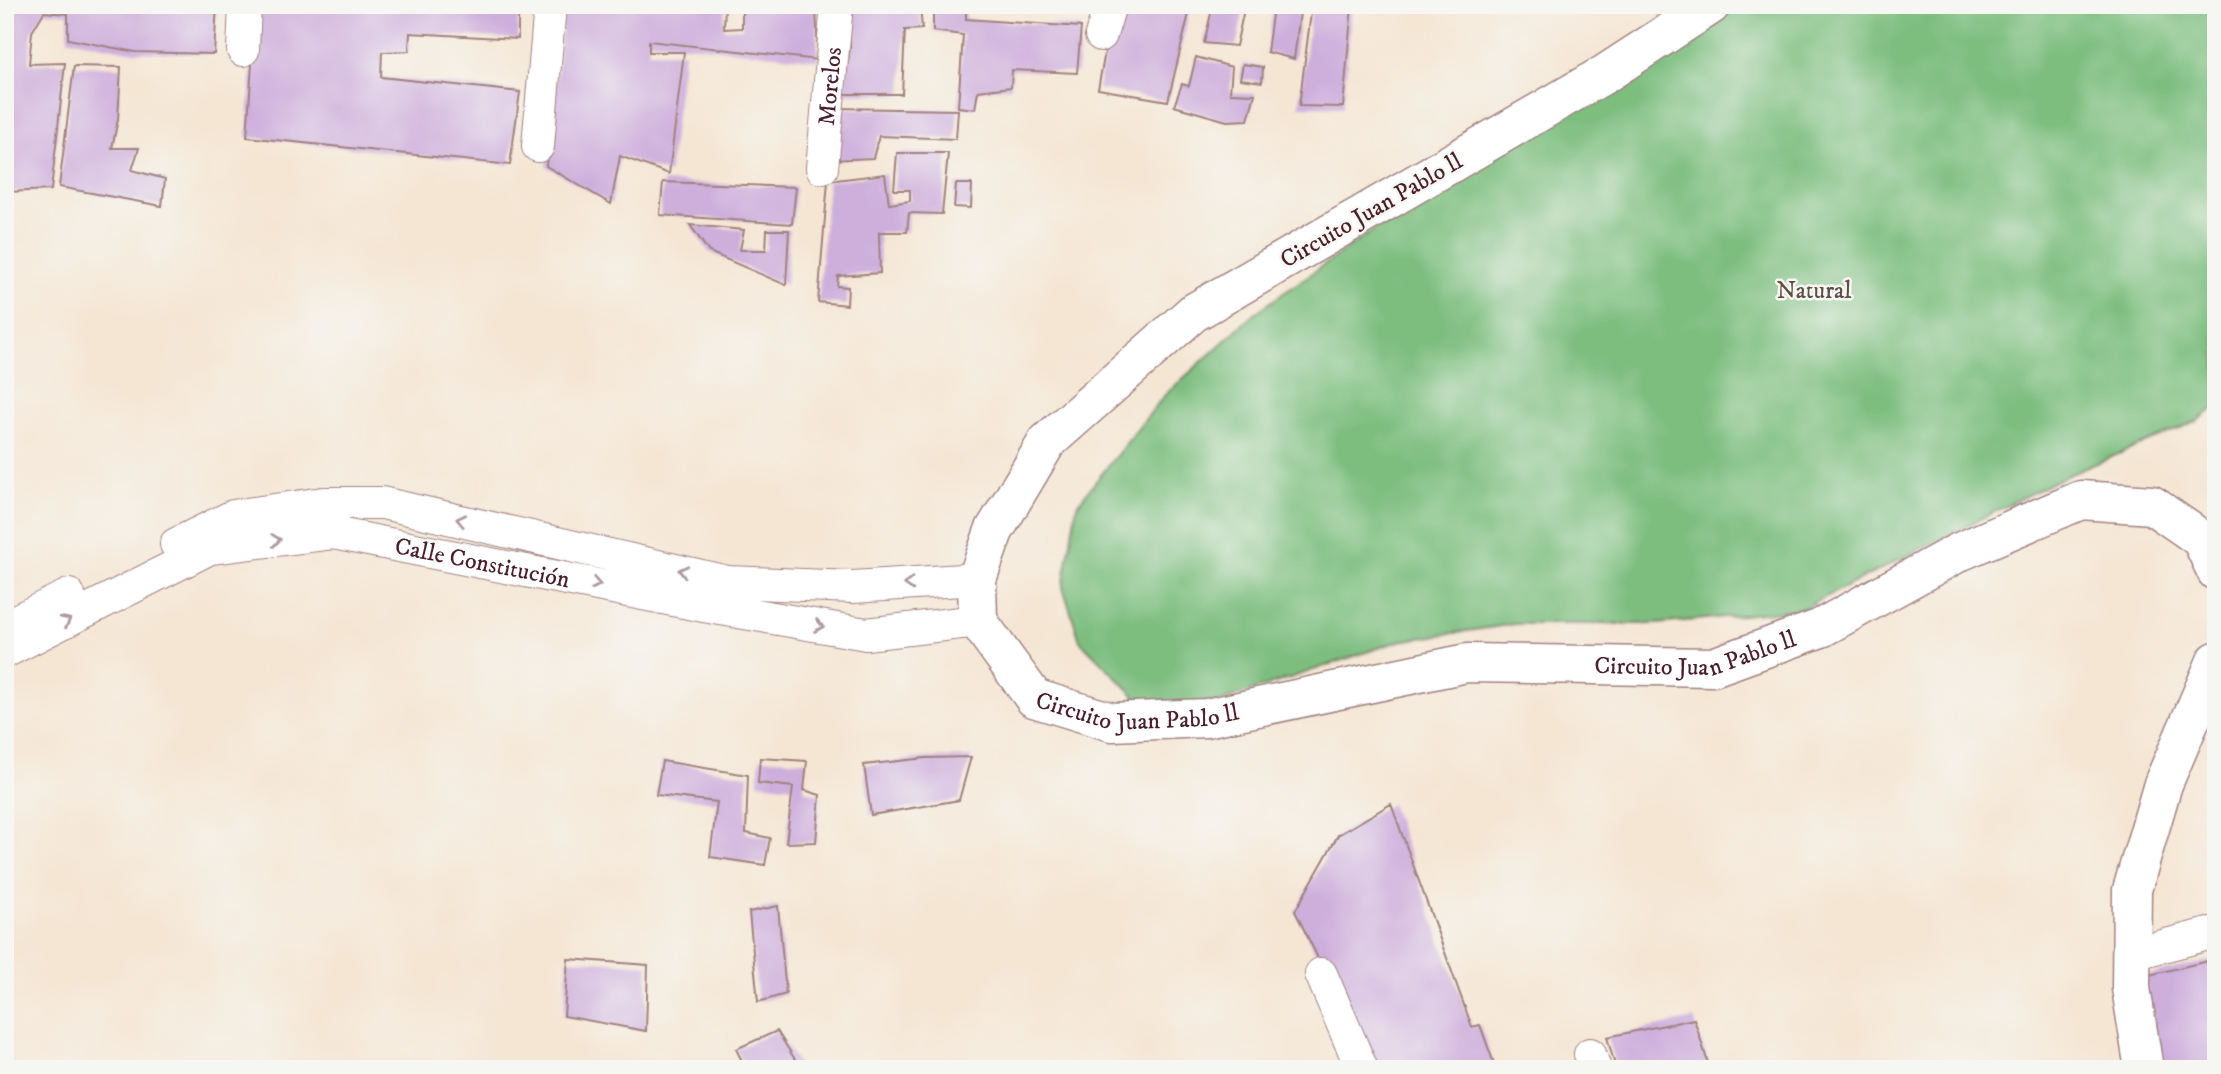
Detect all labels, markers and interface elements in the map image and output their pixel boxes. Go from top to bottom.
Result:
street label: Morelos [812,46,849,127]
street label: Circuito Juan Pablo ll [1275,146,1469,275]
park label: Natural [1777,276,1852,306]
one-way arrow [455,514,467,529]
one-way arrow [270,532,282,547]
street label: Calle Constitución [392,532,573,595]
one-way arrow [677,565,689,579]
one-way arrow [590,576,602,591]
one-way arrow [903,576,914,591]
one-way arrow [59,615,71,629]
one-way arrow [814,618,825,633]
street label: Circuito Juan Pablo ll [1594,624,1801,684]
street label: Circuito Juan Pablo ll [1032,685,1242,738]

